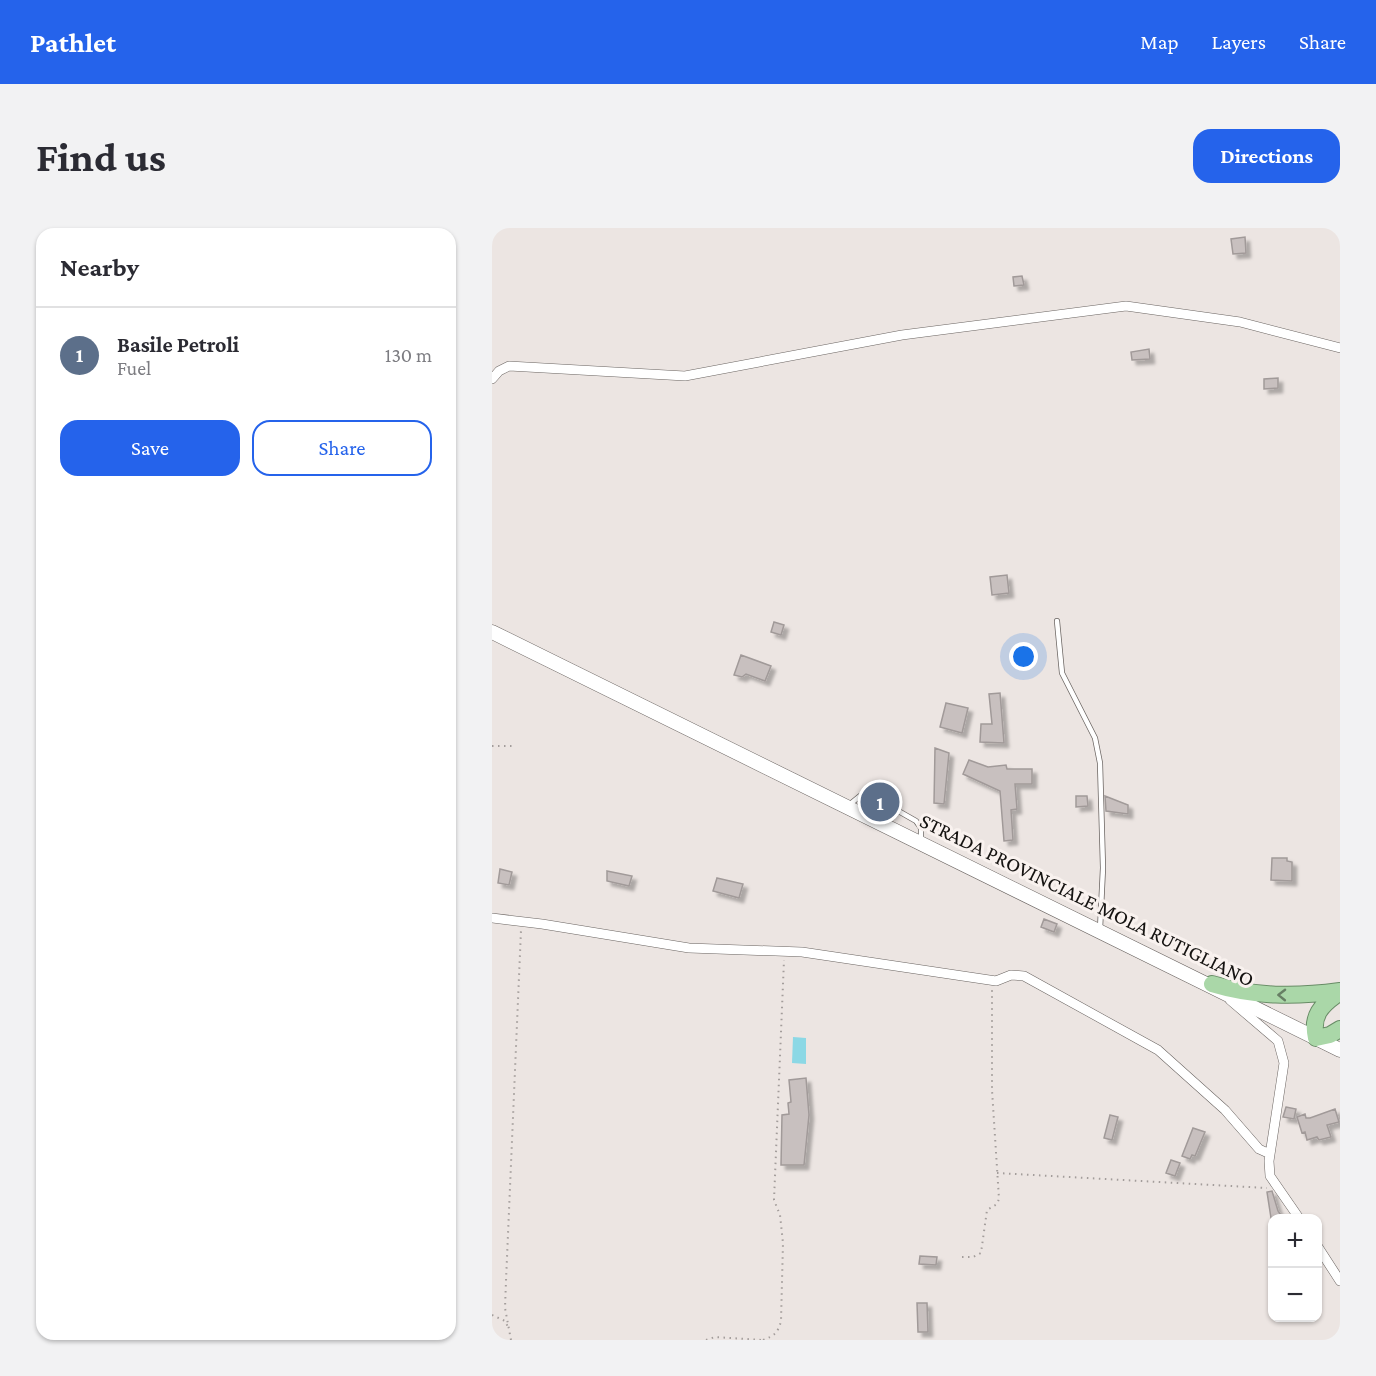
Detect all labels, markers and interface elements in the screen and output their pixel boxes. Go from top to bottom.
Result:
text: Pathlet [30,27,116,58]
text: Map [1140,30,1179,54]
text: Layers [1212,30,1266,54]
text: Share [1299,30,1346,54]
button: Directions [1193,129,1340,183]
text: Find us [36,133,166,180]
text: Nearby [60,253,139,282]
text: Basile Petroli [117,332,239,357]
text: 1 [76,344,83,366]
text: 130 m [385,344,432,366]
text: Fuel [117,357,151,379]
button: Save [60,420,240,476]
button: Share [252,420,432,476]
your location [1009,642,1038,671]
pin: 1 [860,780,900,824]
street label: STRADA PROVINCIALE MOLA RUTIGLIANO [916,808,1258,992]
one-way arrow [1277,989,1286,1001]
map controls [1268,1214,1322,1322]
button: + [1268,1214,1322,1268]
button: − [1268,1268,1322,1322]

